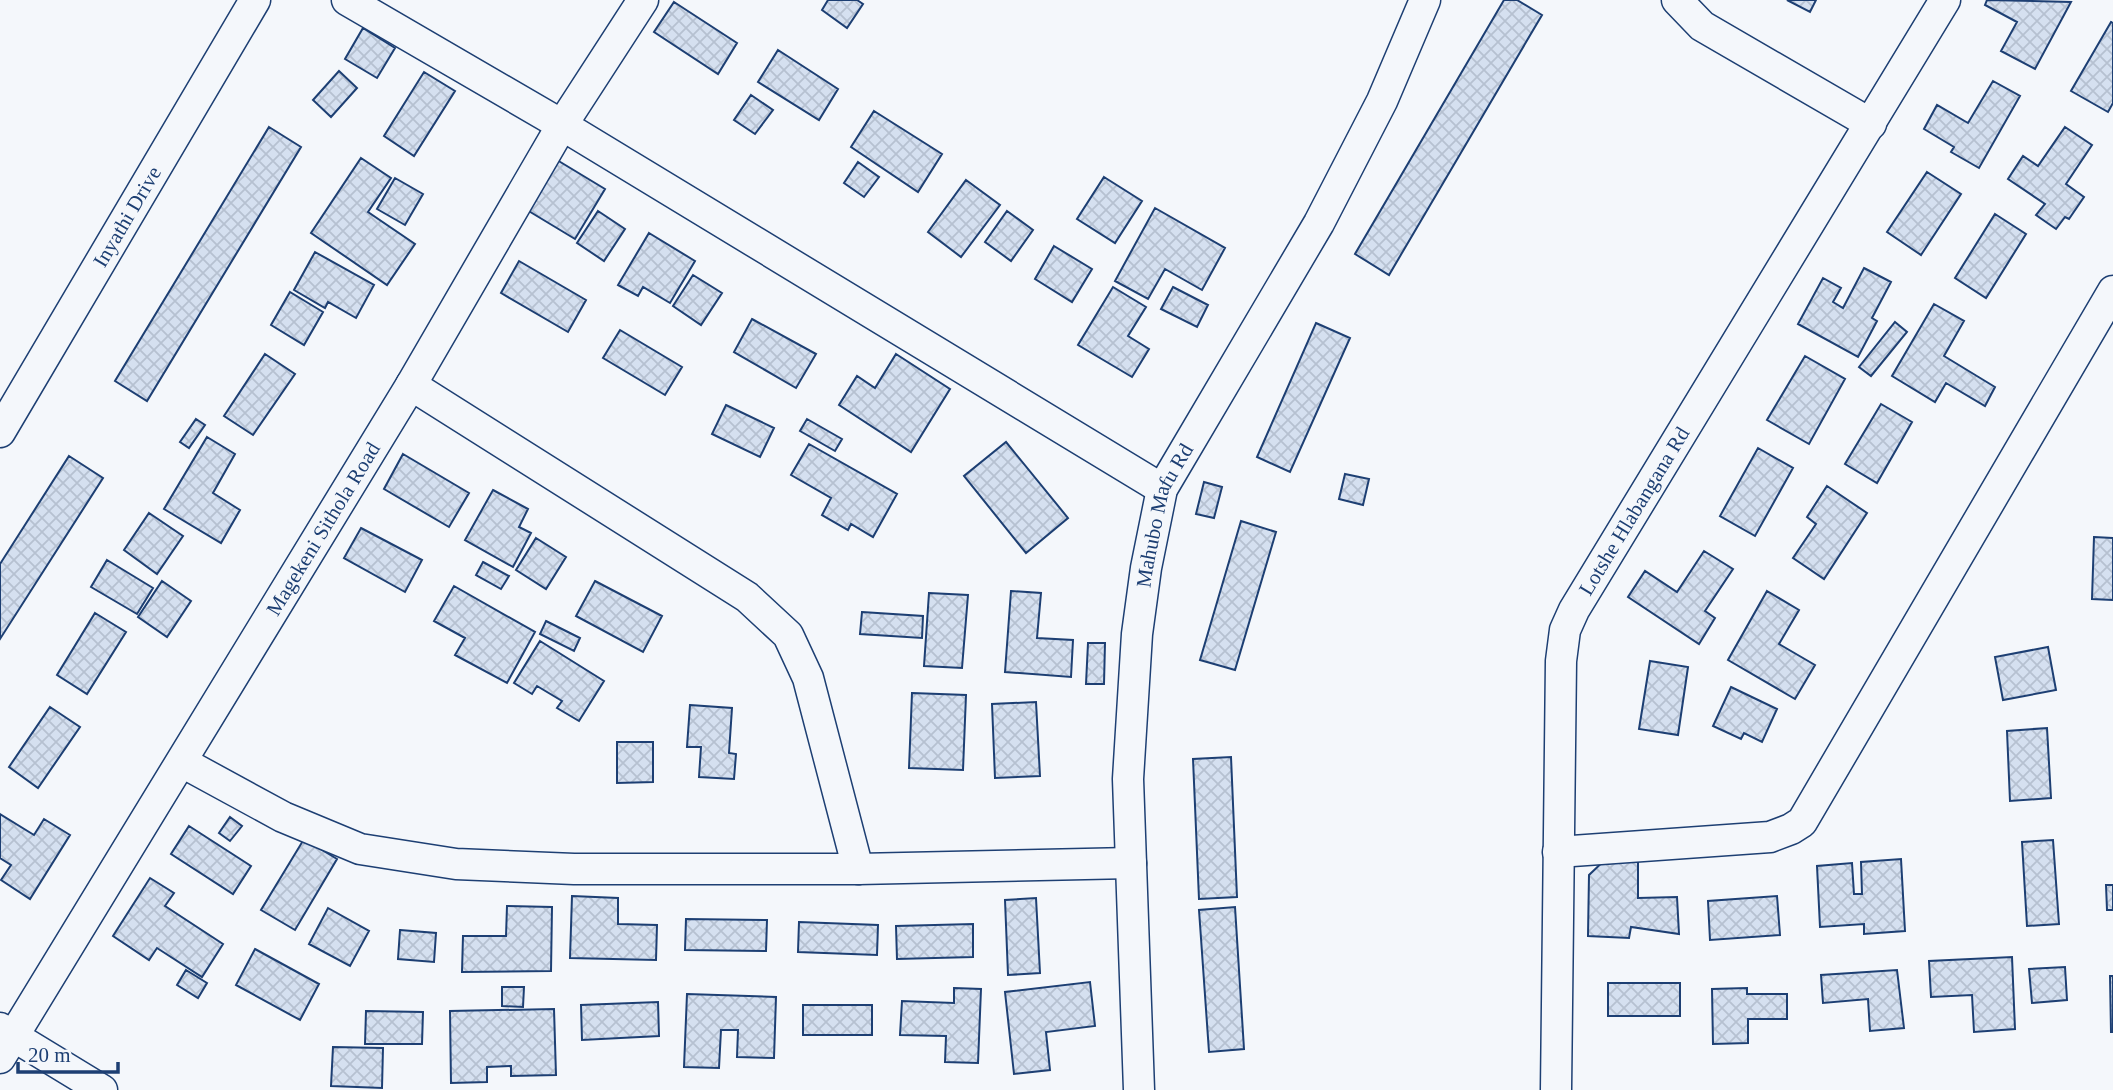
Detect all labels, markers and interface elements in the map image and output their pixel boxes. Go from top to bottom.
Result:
street label: Inyathi Drive [88,162,166,271]
street label: Lotshe Hlabangana Rd [1574,422,1695,600]
street label: Magekeni Sithola Road [261,438,385,620]
street label: Mahubo Mafu Rd [1131,439,1198,589]
scale bar [18,1030,117,1074]
text: 20 m [28,1043,71,1067]

